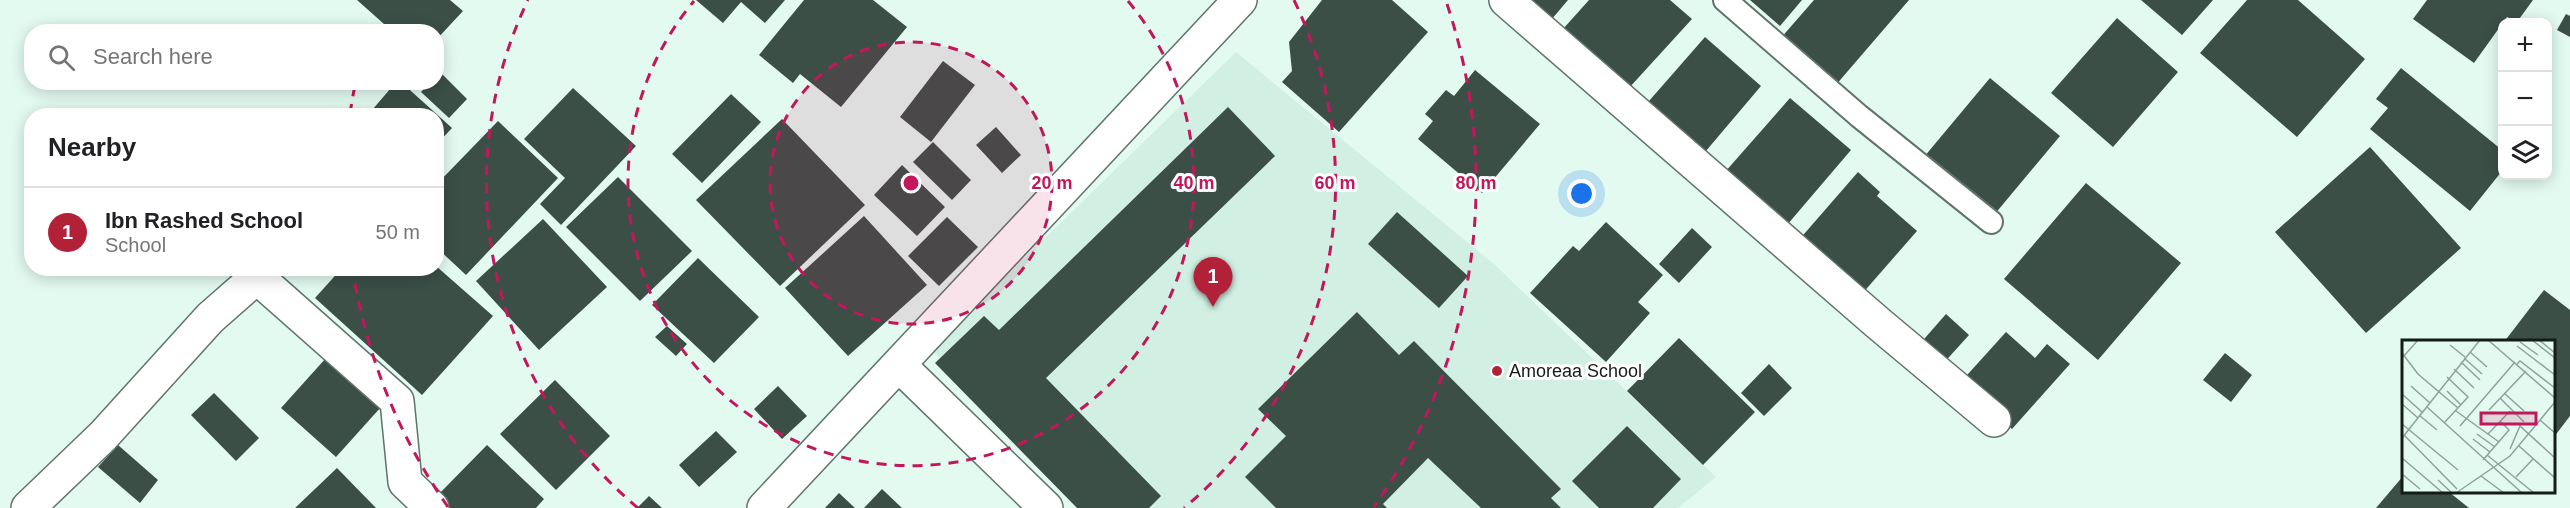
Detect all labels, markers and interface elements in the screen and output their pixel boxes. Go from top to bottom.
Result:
map controls [2498,18,2552,180]
button: + [2498,18,2552,72]
search box [24,24,444,90]
icon: search [45,41,78,74]
text: Search here [93,44,213,69]
button: − [2498,72,2552,126]
button: layers [2498,126,2552,180]
text: Nearby [48,132,136,162]
centre of rings [901,173,921,193]
text: 20 m [1031,173,1073,193]
text: 40 m [1173,173,1215,193]
text: 60 m [1314,173,1356,193]
text: 80 m [1455,173,1497,193]
your location [1567,179,1596,208]
text: Ibn Rashed School [105,208,303,233]
text: 1 [62,221,73,243]
text: 50 m [376,221,420,243]
text: School [105,234,166,256]
pin: 1 [1194,258,1232,307]
inset map [2402,340,2555,493]
place label: Amoreaa School [1509,361,1642,381]
marker: Amoreaa School [1490,364,1504,378]

